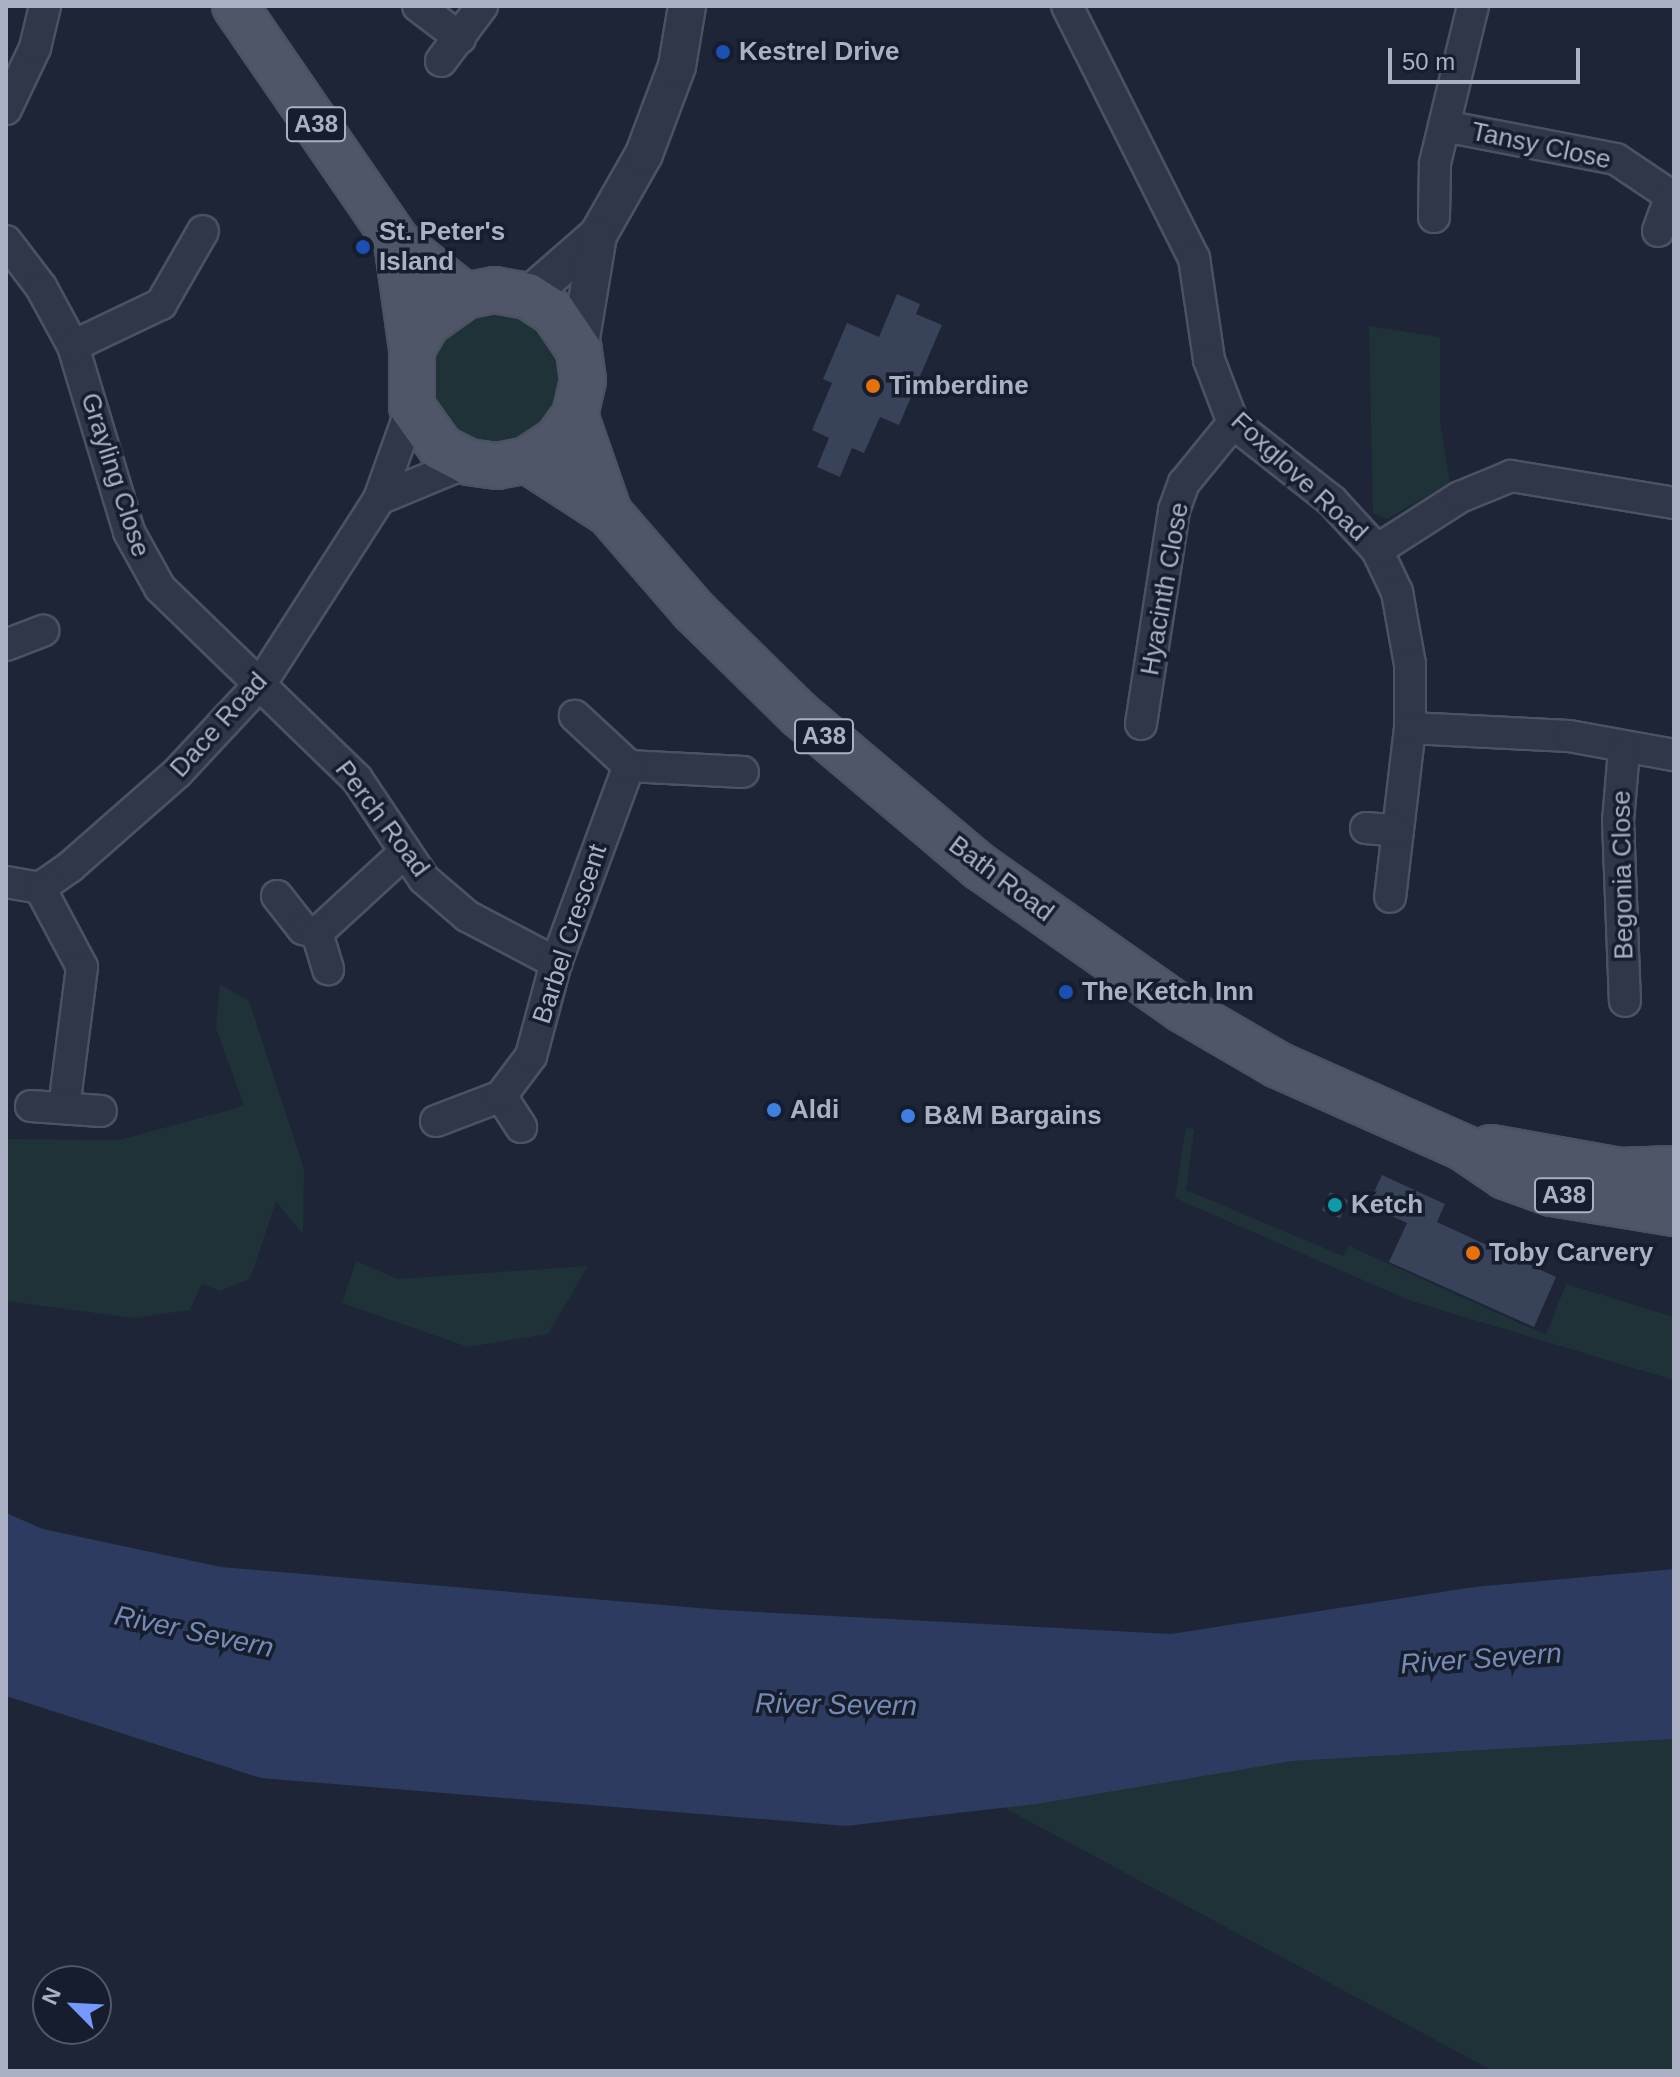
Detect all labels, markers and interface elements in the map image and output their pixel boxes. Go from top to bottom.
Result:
scale bar [1392,32,1584,82]
place label: Kestrel Drive [739,36,899,68]
marker: Kestrel Drive [714,43,732,61]
text: 50 m [1402,48,1455,75]
road number: A38 [284,104,348,144]
street label: Tansy Close [1468,116,1614,176]
place label: St. Peter's Island [379,216,505,278]
marker: St. Peter's Island [354,238,372,256]
place label: Timberdine [889,370,1029,402]
marker: Timberdine [864,377,882,395]
street label: Grayling Close [74,389,156,561]
street label: Foxglove Road [1224,406,1374,548]
street label: Hyacinth Close [1134,500,1196,678]
street label: Dace Road [164,666,274,784]
road number: A38 [792,716,856,756]
street label: Perch Road [328,755,436,883]
street label: Begonia Close [1606,790,1640,960]
street label: Bath Road [943,830,1059,928]
street label: Barbel Crescent [526,841,614,1027]
place label: The Ketch Inn [1082,976,1254,1008]
marker: The Ketch Inn [1057,983,1075,1001]
place label: Aldi [790,1094,839,1126]
place label: B&M Bargains [924,1100,1102,1132]
marker: Aldi [765,1101,783,1119]
marker: B&M Bargains [899,1107,917,1125]
road number: A38 [1532,1175,1596,1215]
place label: Ketch [1351,1189,1423,1221]
marker: Ketch [1326,1196,1344,1214]
place label: Toby Carvery [1489,1237,1653,1269]
marker: Toby Carvery [1464,1244,1482,1262]
water label: River Severn [111,1599,277,1665]
water label: River Severn [1399,1637,1563,1681]
water label: River Severn [755,1687,917,1723]
north arrow [32,1965,112,2045]
text: N [37,1984,66,2008]

